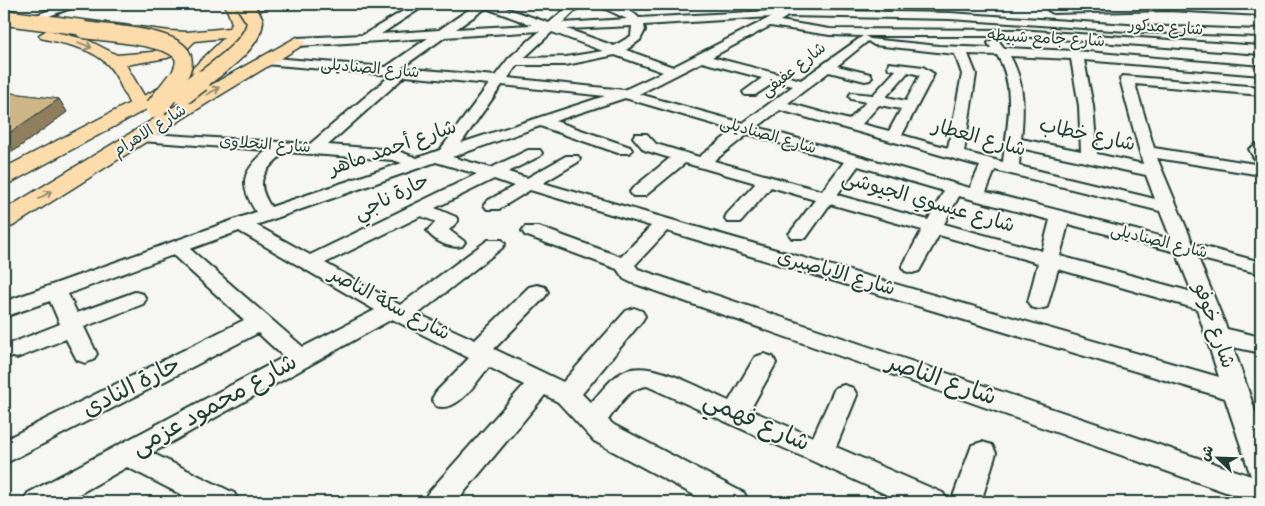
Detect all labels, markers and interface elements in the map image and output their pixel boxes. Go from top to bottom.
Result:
street label: شارع مدكور [1126,13,1204,43]
street label: شارع جامع شبيطه [987,24,1105,54]
street label: شارع عفيفى [756,37,832,103]
one-way arrow [77,41,93,50]
street label: شارع الصناديلى [320,53,420,85]
one-way arrow [206,86,220,96]
street label: شارع الاهرام [108,99,192,163]
street label: شارع الصناديلى [717,111,819,161]
street label: شارع العطار [927,112,1029,165]
street label: شارع خطاب [1036,112,1138,160]
street label: شارع أحمد ماهر [323,114,461,185]
street label: شارع النحلاوى [219,130,311,160]
street label: شارع عيسوي الجيوشى [838,164,1018,242]
street label: حارة ناجي [349,167,435,230]
one-way arrow [38,190,52,200]
street label: شارع الصناديلى [1108,218,1210,266]
street label: شارع الاباصيرى [774,243,898,305]
street label: شارع سكة الناصر [321,260,455,349]
street label: شارع خوفو [1185,278,1241,373]
street label: شارع الناصر [879,345,1001,416]
street label: شارع محمود عزمى [126,346,304,466]
street label: حارة النادى [77,348,187,428]
street label: شارع فهمي [697,384,815,463]
north arrow [1192,434,1242,484]
text: ش [1195,442,1220,465]

